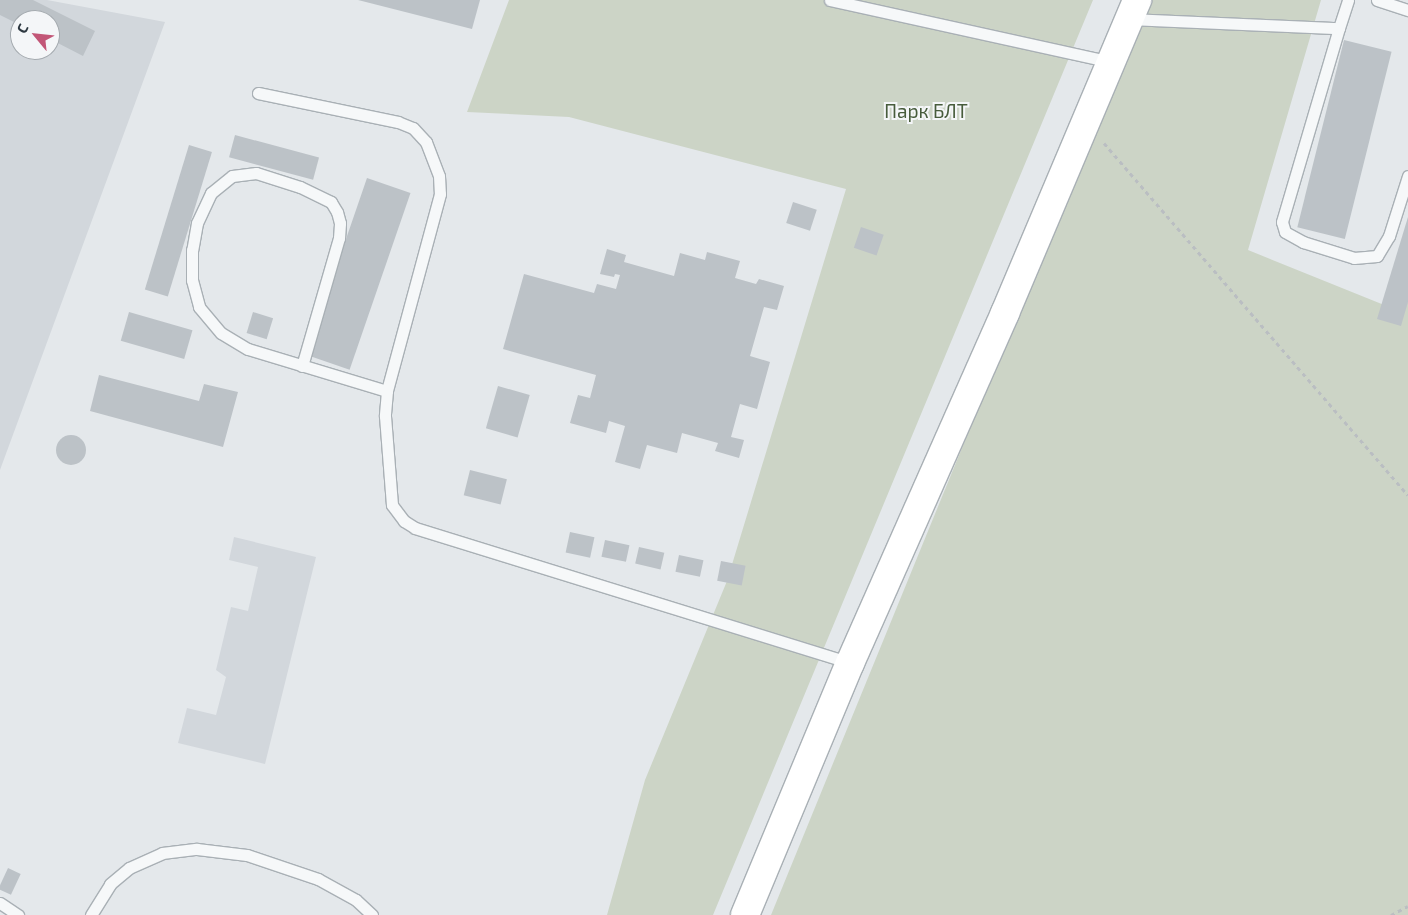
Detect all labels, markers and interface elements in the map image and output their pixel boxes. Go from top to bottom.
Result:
north arrow [10,10,60,60]
text: С [13,21,32,36]
park label: Парк БЛТ [884,100,968,122]

